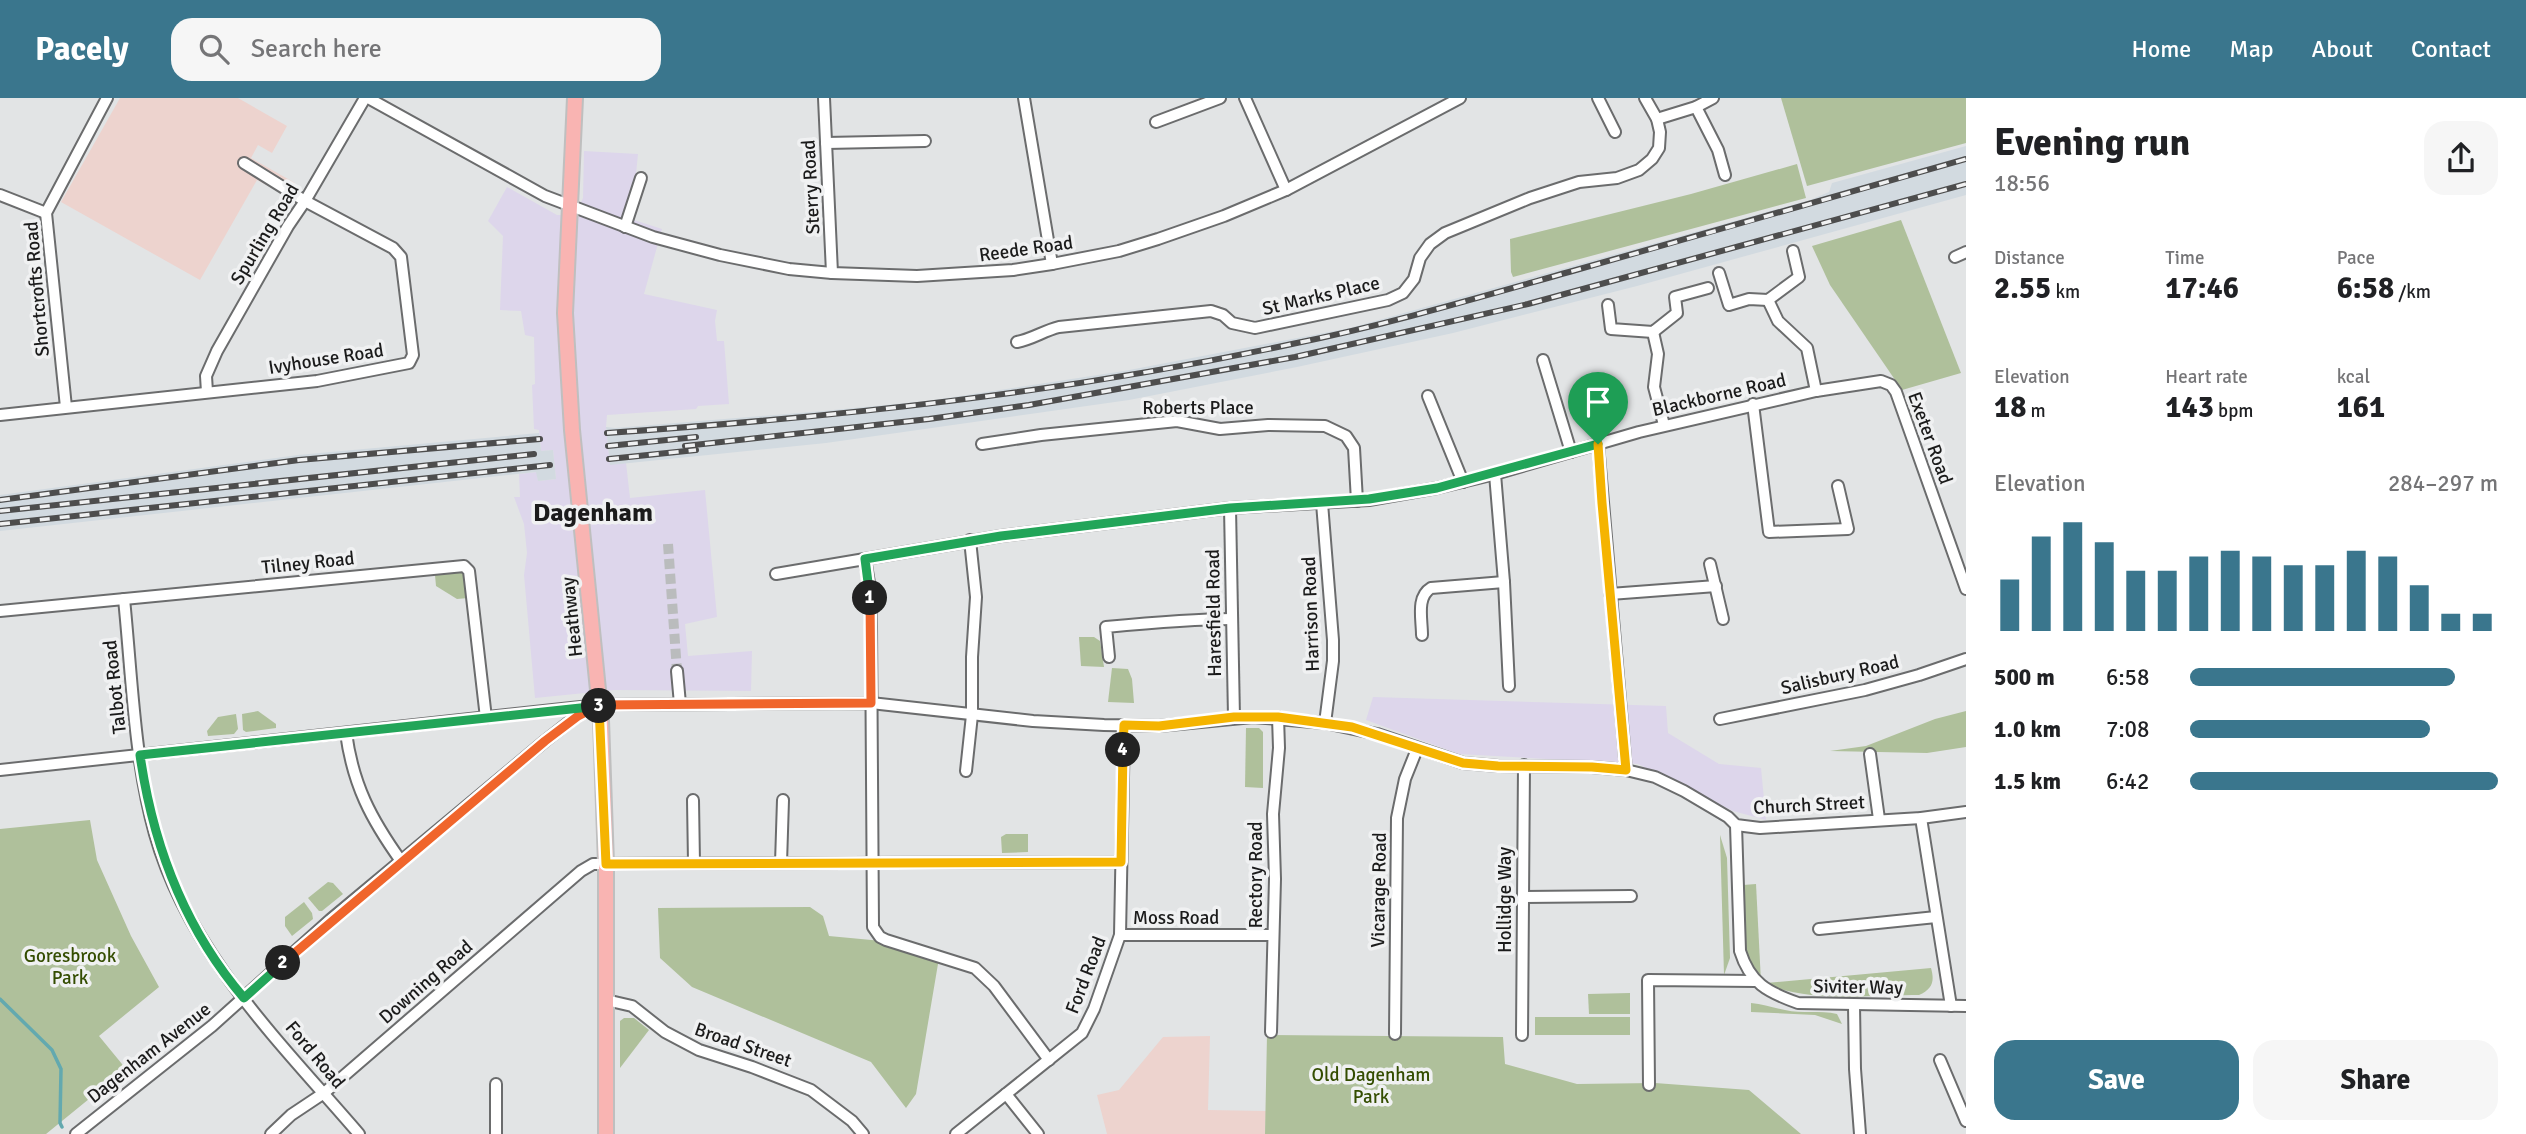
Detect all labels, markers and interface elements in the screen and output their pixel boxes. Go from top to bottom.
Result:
search box [171,18,661,81]
text: Pacely [35,29,129,70]
icon: search [195,30,233,68]
text: Search here [251,33,382,65]
text: Home [2131,34,2191,64]
text: Map [2229,34,2274,64]
text: About [2312,34,2373,64]
text: Contact [2411,34,2491,64]
text: Evening run [1994,119,2190,166]
button: share [2424,121,2498,195]
street label: Sterry Road [797,139,825,235]
text: 18:56 [1994,169,2050,198]
street label: Spurling Road [225,179,305,289]
street label: Shortcrofts Road [19,220,55,358]
street label: Reede Road [977,231,1075,267]
text: Distance [1994,246,2065,270]
text: Time [2165,246,2204,270]
text: Pace [2337,246,2375,270]
text: 2.55 [1994,270,2051,307]
text: 17:46 [2165,270,2239,307]
text: 6:58 [2337,270,2394,307]
street label: St Marks Place [1260,271,1382,321]
text: km [2051,280,2080,304]
text: /km [2394,280,2431,304]
street label: Ivyhouse Road [267,338,385,380]
text: Elevation [1994,365,2070,389]
text: Heart rate [2165,365,2248,389]
text: kcal [2337,365,2370,389]
street label: Blackborne Road [1650,368,1788,422]
pin [1568,372,1628,444]
icon: arrive [1579,383,1617,421]
street label: Exeter Road [1902,389,1958,487]
text: 18 [1994,389,2026,426]
text: 143 [2165,389,2214,426]
text: 161 [2337,389,2385,426]
street label: Roberts Place [1142,396,1254,420]
text: m [2026,399,2046,423]
text: bpm [2214,399,2253,423]
text: Elevation [1994,469,2086,498]
text: 284–297 m [2388,469,2498,498]
district label: Dagenham [533,497,653,529]
street label: Tilney Road [260,546,356,580]
street label: Haresfield Road [1201,549,1227,677]
street label: Harrison Road [1297,556,1325,672]
street label: Heathway [556,576,588,658]
pin: 1 [852,580,888,616]
text: 1 [864,585,875,609]
street label: Talbot Road [98,639,132,735]
street label: Salisbury Road [1778,650,1902,700]
text: 500 m [1994,663,2055,692]
text: 6:58 [2106,663,2149,692]
pin: 3 [582,688,616,724]
text: 3 [593,693,604,717]
text: 1.0 km [1994,715,2061,744]
text: 7:08 [2106,715,2149,744]
pin: 4 [1106,732,1140,768]
text: 4 [1117,737,1128,761]
text: 1.5 km [1994,767,2061,796]
text: 6:42 [2106,767,2149,796]
street label: Church Street [1753,790,1866,820]
street label: Rectory Road [1244,821,1268,929]
street label: Vicarage Road [1366,832,1392,948]
street label: Hollidge Way [1493,847,1517,953]
street label: Moss Road [1133,906,1219,930]
street label: Ford Road [1060,933,1112,1017]
street label: Downing Road [374,935,478,1029]
park label: Goresbrook Park [24,944,117,990]
pin: 2 [266,946,300,980]
text: 2 [277,950,288,974]
street label: Siviter Way [1813,974,1903,1000]
street label: Dagenham Avenue [82,997,216,1109]
street label: Ford Road [280,1016,350,1094]
street label: Broad Street [691,1017,795,1073]
button: Save [1994,1040,2239,1120]
button: Share [2253,1040,2498,1120]
park label: Old Dagenham Park [1312,1063,1430,1109]

